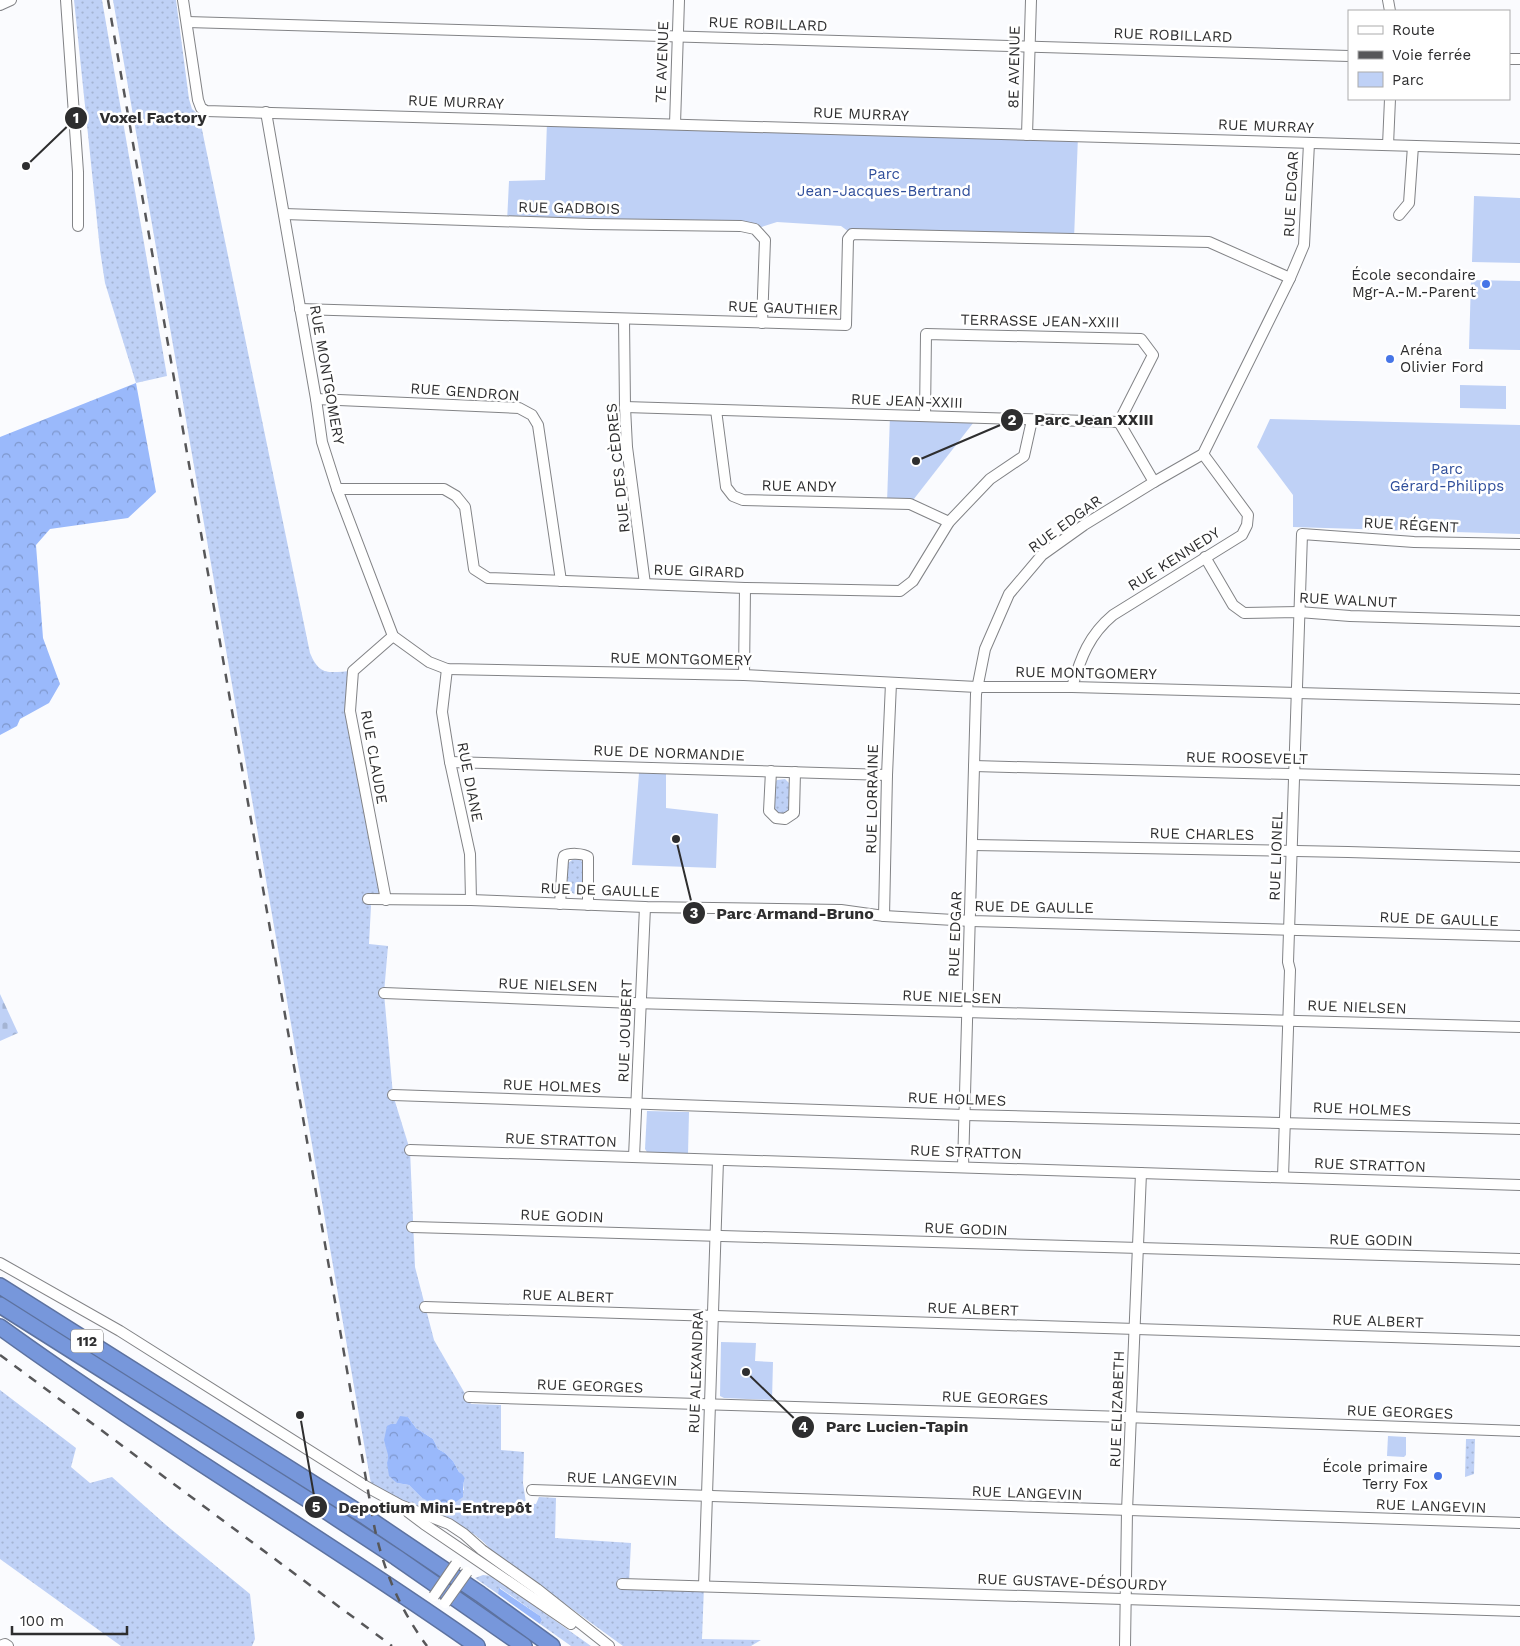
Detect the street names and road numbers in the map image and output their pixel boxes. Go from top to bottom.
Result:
street label: RUE ROBILLARD [708,13,828,35]
street label: 7E AVENUE [652,21,672,103]
street label: RUE ROBILLARD [1113,24,1233,46]
street label: 8E AVENUE [1004,25,1024,109]
street label: RUE MURRAY [408,91,505,113]
street label: RUE MURRAY [813,103,910,125]
street label: RUE MURRAY [1218,115,1315,137]
street label: RUE EDGAR [1280,150,1302,238]
street label: RUE GADBOIS [518,198,620,218]
street label: RUE GAUTHIER [728,297,838,319]
street label: RUE MONTGOMERY [306,304,348,447]
street label: TERRASSE JEAN-XXIII [960,311,1120,331]
street label: RUE GENDRON [410,379,520,405]
street label: RUE JEAN-XXIII [851,390,963,412]
street label: RUE DES CÈDRES [602,402,634,534]
street label: RUE ANDY [762,476,837,496]
street label: RUE EDGAR [1025,491,1105,557]
street label: RUE RÉGENT [1363,514,1459,536]
street label: RUE KENNEDY [1125,523,1224,595]
street label: RUE GIRARD [653,560,745,582]
street label: RUE WALNUT [1298,588,1398,612]
street label: RUE MONTGOMERY [610,649,752,669]
street label: RUE MONTGOMERY [1015,663,1157,683]
street label: RUE CLAUDE [357,709,391,805]
street label: RUE DIANE [453,741,487,823]
street label: RUE DE NORMANDIE [593,741,745,765]
street label: RUE LORRAINE [862,744,882,854]
street label: RUE ROOSEVELT [1186,748,1308,768]
street label: RUE LIONEL [1265,811,1287,901]
street label: RUE CHARLES [1150,824,1254,844]
street label: RUE DE GAULLE [540,879,660,901]
street label: RUE EDGAR [944,890,966,977]
street label: RUE DE GAULLE [974,897,1094,917]
street label: RUE DE GAULLE [1379,908,1499,930]
street label: RUE NIELSEN [498,974,598,996]
street label: RUE JOUBERT [614,979,636,1083]
street label: RUE NIELSEN [902,986,1002,1008]
street label: RUE NIELSEN [1307,996,1407,1018]
street label: RUE HOLMES [502,1075,602,1097]
street label: RUE HOLMES [907,1088,1007,1110]
street label: RUE HOLMES [1312,1098,1412,1120]
street label: RUE STRATTON [505,1129,617,1151]
street label: RUE STRATTON [910,1141,1022,1163]
street label: RUE STRATTON [1314,1154,1426,1176]
street label: RUE GODIN [520,1206,604,1226]
street label: RUE GODIN [924,1219,1008,1239]
street label: RUE GODIN [1329,1230,1413,1250]
street label: RUE ALBERT [522,1285,614,1307]
street label: RUE ALBERT [927,1298,1019,1320]
street label: RUE ALEXANDRA [685,1310,707,1434]
street label: RUE ALBERT [1332,1310,1424,1332]
road number: 112 [71,1330,103,1352]
street label: RUE ELIZABETH [1106,1350,1128,1468]
street label: RUE GEORGES [536,1375,644,1397]
street label: RUE GEORGES [941,1387,1049,1409]
street label: RUE GEORGES [1346,1401,1454,1423]
street label: RUE LANGEVIN [566,1468,678,1490]
street label: RUE LANGEVIN [971,1482,1083,1504]
street label: RUE LANGEVIN [1375,1495,1487,1517]
street label: RUE GUSTAVE-DÉSOURDY [977,1570,1168,1594]

